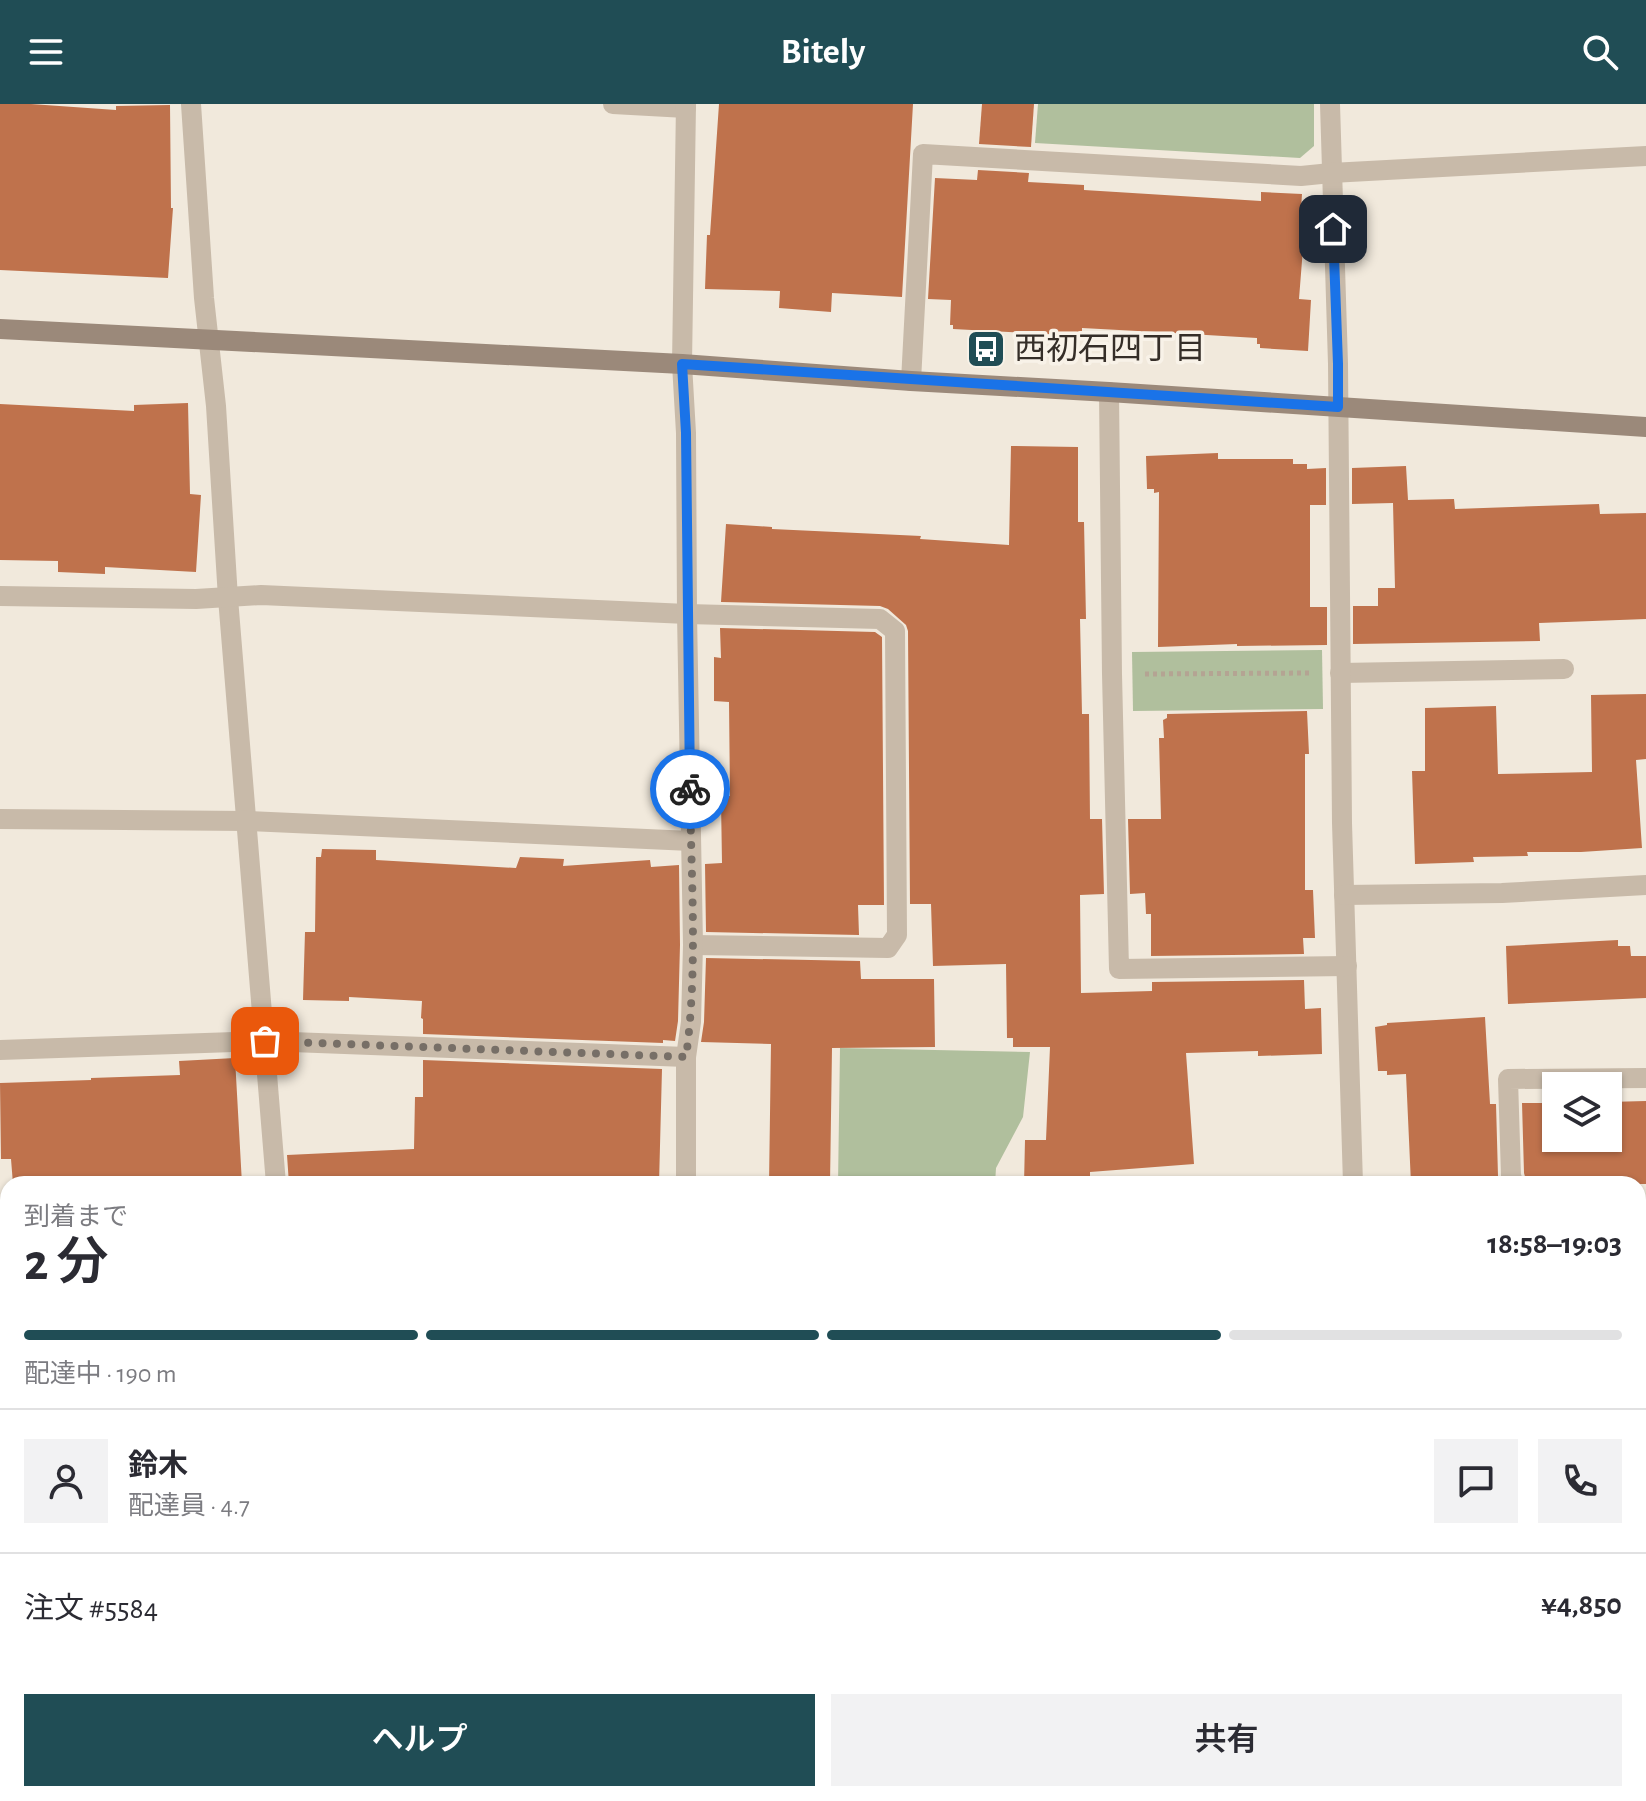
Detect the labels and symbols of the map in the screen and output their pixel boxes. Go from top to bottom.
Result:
pin [1299,195,1367,263]
bus stop icon: 西初石四丁目 [965,328,1007,370]
place label: 西初石四丁目 [1014,332,1206,365]
courier [650,749,730,829]
pin [231,1007,299,1075]

